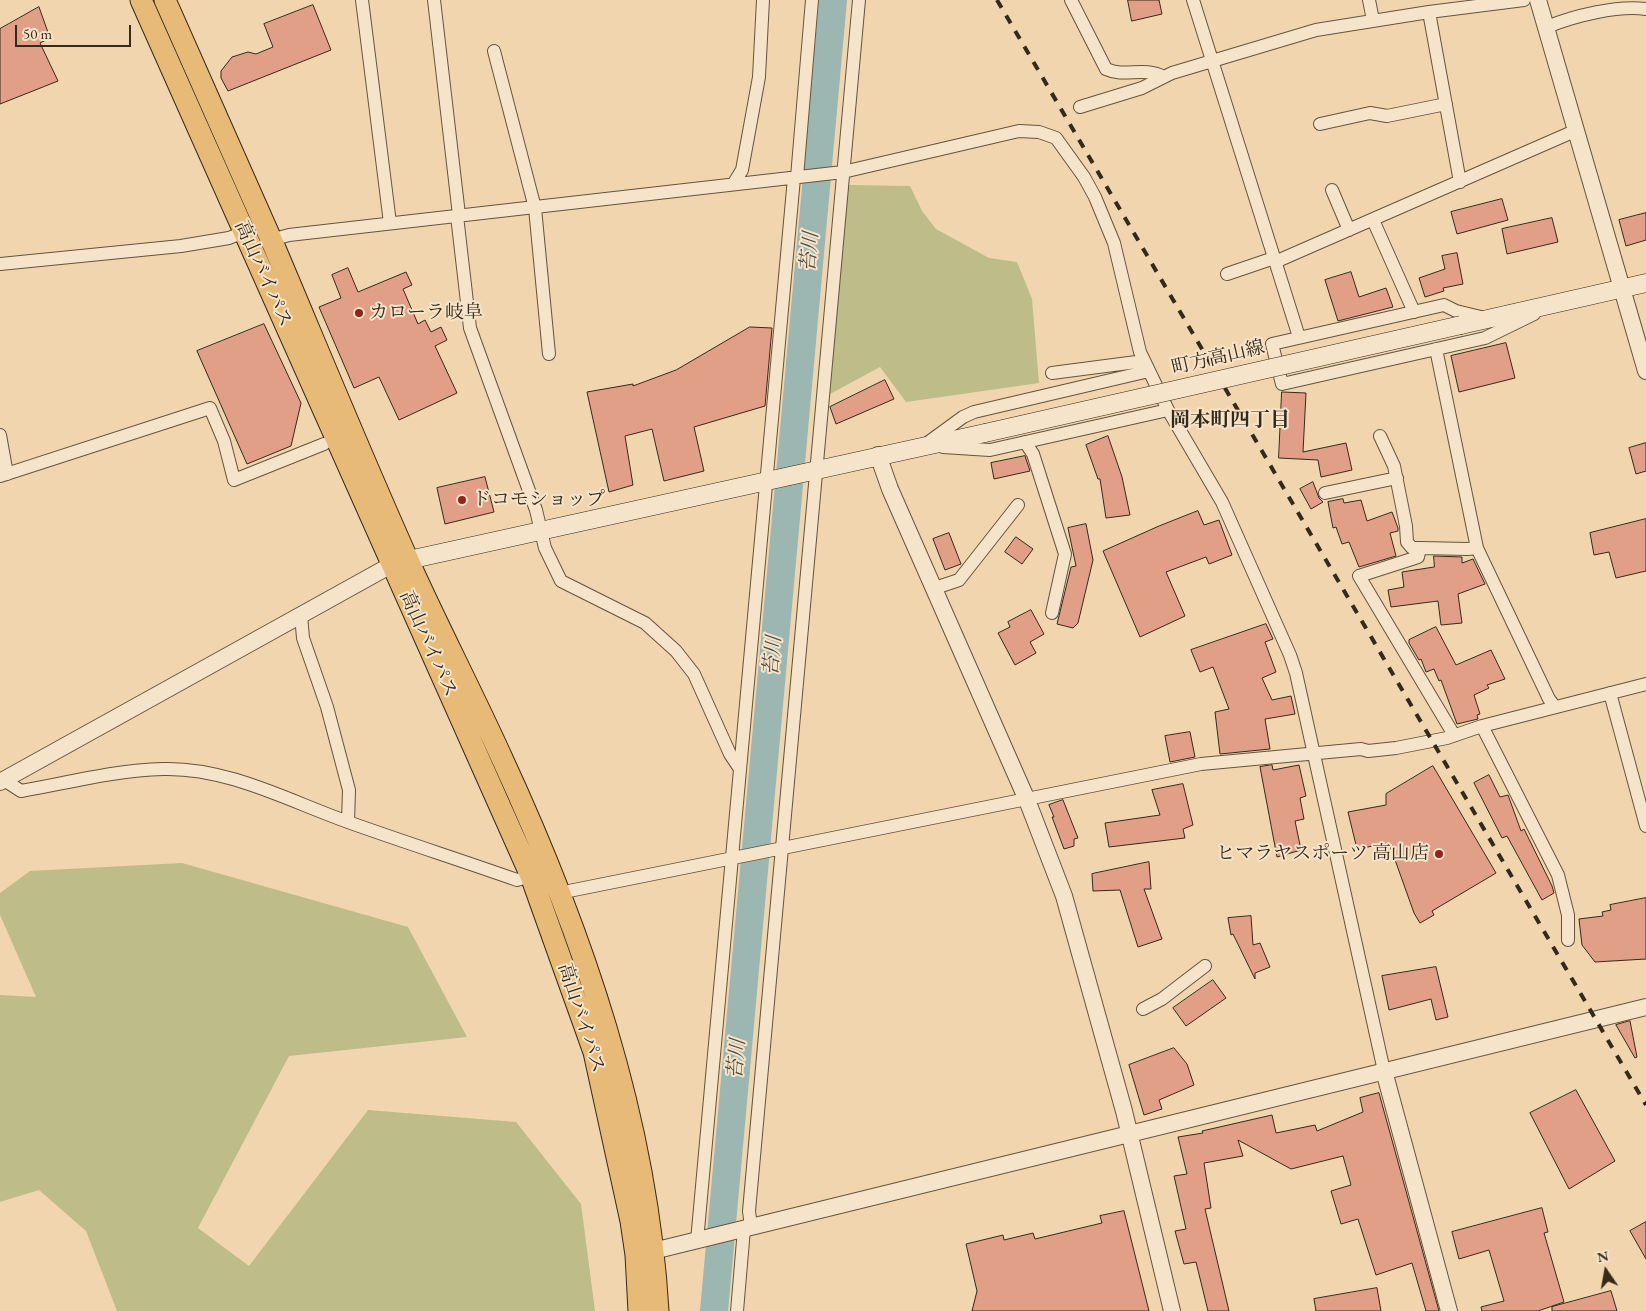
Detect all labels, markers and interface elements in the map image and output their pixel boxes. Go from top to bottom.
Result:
scale bar [18,15,134,47]
text: 50 m [23,24,52,43]
street label: 高山バイパス [229,217,297,331]
water label: 苔川 [796,231,824,273]
place label: カローラ岐阜 [369,302,483,324]
marker: カローラ岐阜 [353,307,365,319]
street label: 町方高山線 [1169,336,1267,380]
district label: 岡本町四丁目 [1170,409,1290,433]
place label: ドコモショップ [472,489,605,511]
marker: ドコモショップ [456,494,468,506]
street label: 高山バイパス [394,587,462,701]
water label: 苔川 [759,635,787,677]
place label: ヒマラヤスポーツ 高山店 [1216,843,1429,865]
marker: ヒマラヤスポーツ 高山店 [1433,848,1445,860]
street label: 高山バイパス [553,960,609,1076]
water label: 苔川 [723,1038,751,1080]
north arrow [1581,1246,1631,1296]
text: N [1595,1246,1610,1266]

